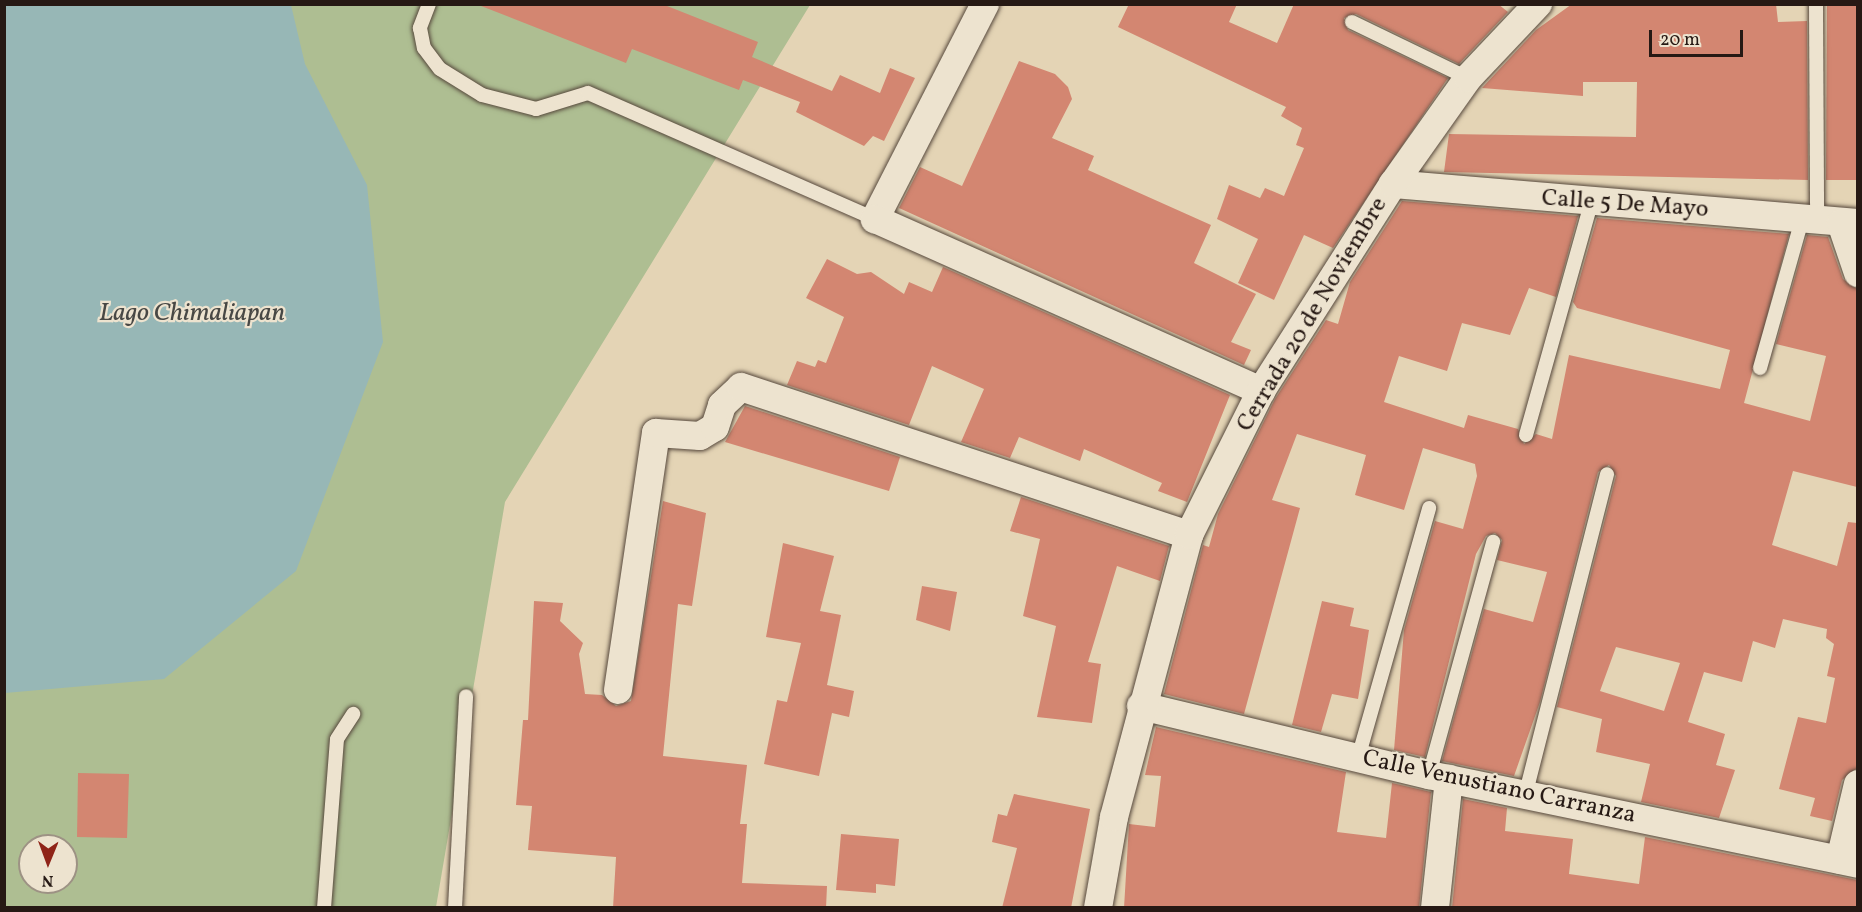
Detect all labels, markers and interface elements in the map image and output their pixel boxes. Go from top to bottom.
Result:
scale bar [1652,18,1746,56]
text: 20 m [1660,28,1700,53]
street label: Calle 5 De Mayo [1541,185,1709,225]
street label: Cerrada 20 de Noviembre [1232,193,1394,437]
water label: Lago Chimaliapan [99,298,285,330]
street label: Calle Venustiano Carranza [1359,745,1639,831]
north arrow [18,834,78,894]
text: N [42,869,54,891]

